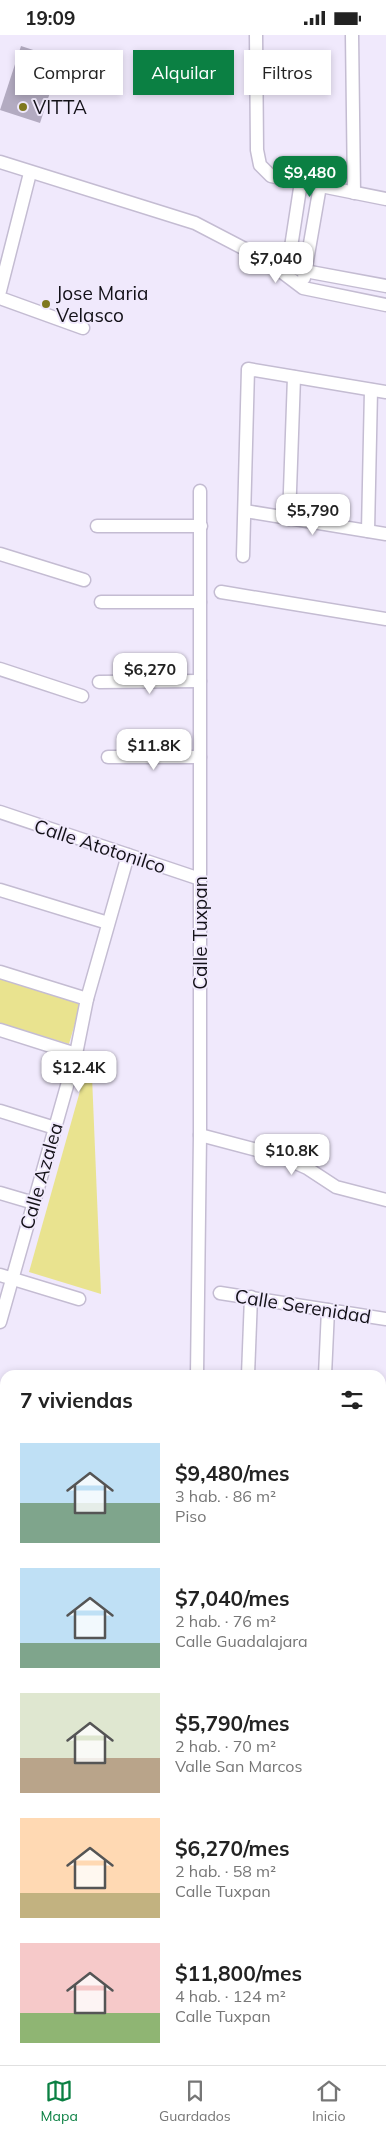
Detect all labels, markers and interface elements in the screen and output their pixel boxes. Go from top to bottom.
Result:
text: 19:09 [25,6,75,30]
chip: Comprar [15,50,123,95]
chip: Alquilar [133,50,234,95]
chip: Filtros [244,50,331,95]
place label: VITTA [33,95,87,119]
marker: VITTA [17,101,29,113]
pin: $9,480 [269,155,351,198]
text: $9,480 [284,162,336,182]
pin: $7,040 [235,241,317,284]
text: $7,040 [250,248,302,268]
place label: Jose Maria Velasco [56,281,148,327]
marker: Jose Maria Velasco [40,298,52,310]
pin: $5,790 [272,493,354,536]
text: $5,790 [287,500,339,520]
pin: $6,270 [109,653,191,695]
text: $6,270 [124,659,176,679]
pin: $11.8K [113,729,195,771]
text: $11.8K [127,735,181,755]
street label: Calle Atotonilco [31,813,169,879]
street label: Calle Tuxpan [188,876,212,990]
pin: $12.4K [38,1051,120,1093]
text: $12.4K [52,1057,106,1077]
street label: Calle Azalea [14,1120,68,1232]
pin: $10.8K [251,1133,333,1176]
text: $10.8K [265,1140,319,1160]
street label: Calle Serenidad [233,1283,373,1329]
icon: filters [338,1386,366,1414]
text: 7 viviendas [20,1387,133,1413]
text: $9,480/mes [175,1460,290,1486]
icon: home [60,1463,120,1523]
text: 3 hab. · 86 m² [175,1486,276,1506]
text: Piso [175,1506,206,1526]
text: $7,040/mes [175,1585,290,1611]
icon: home [60,1588,120,1648]
text: 2 hab. · 76 m² [175,1611,276,1631]
text: Calle Guadalajara [175,1631,308,1651]
text: $5,790/mes [175,1710,290,1736]
icon: home [60,1713,120,1773]
text: 2 hab. · 70 m² [175,1736,276,1756]
text: Valle San Marcos [175,1756,302,1776]
text: $6,270/mes [175,1835,290,1861]
icon: home [60,1838,120,1898]
text: 2 hab. · 58 m² [175,1861,276,1881]
text: Calle Tuxpan [175,1881,271,1901]
text: $11,800/mes [175,1960,302,1986]
icon: home [60,1963,120,2023]
text: 4 hab. · 124 m² [175,1986,286,2006]
text: Calle Tuxpan [175,2006,271,2026]
tab: Mapa [41,2077,78,2125]
tab: Guardados [159,2077,231,2125]
tab: Inicio [312,2077,345,2125]

